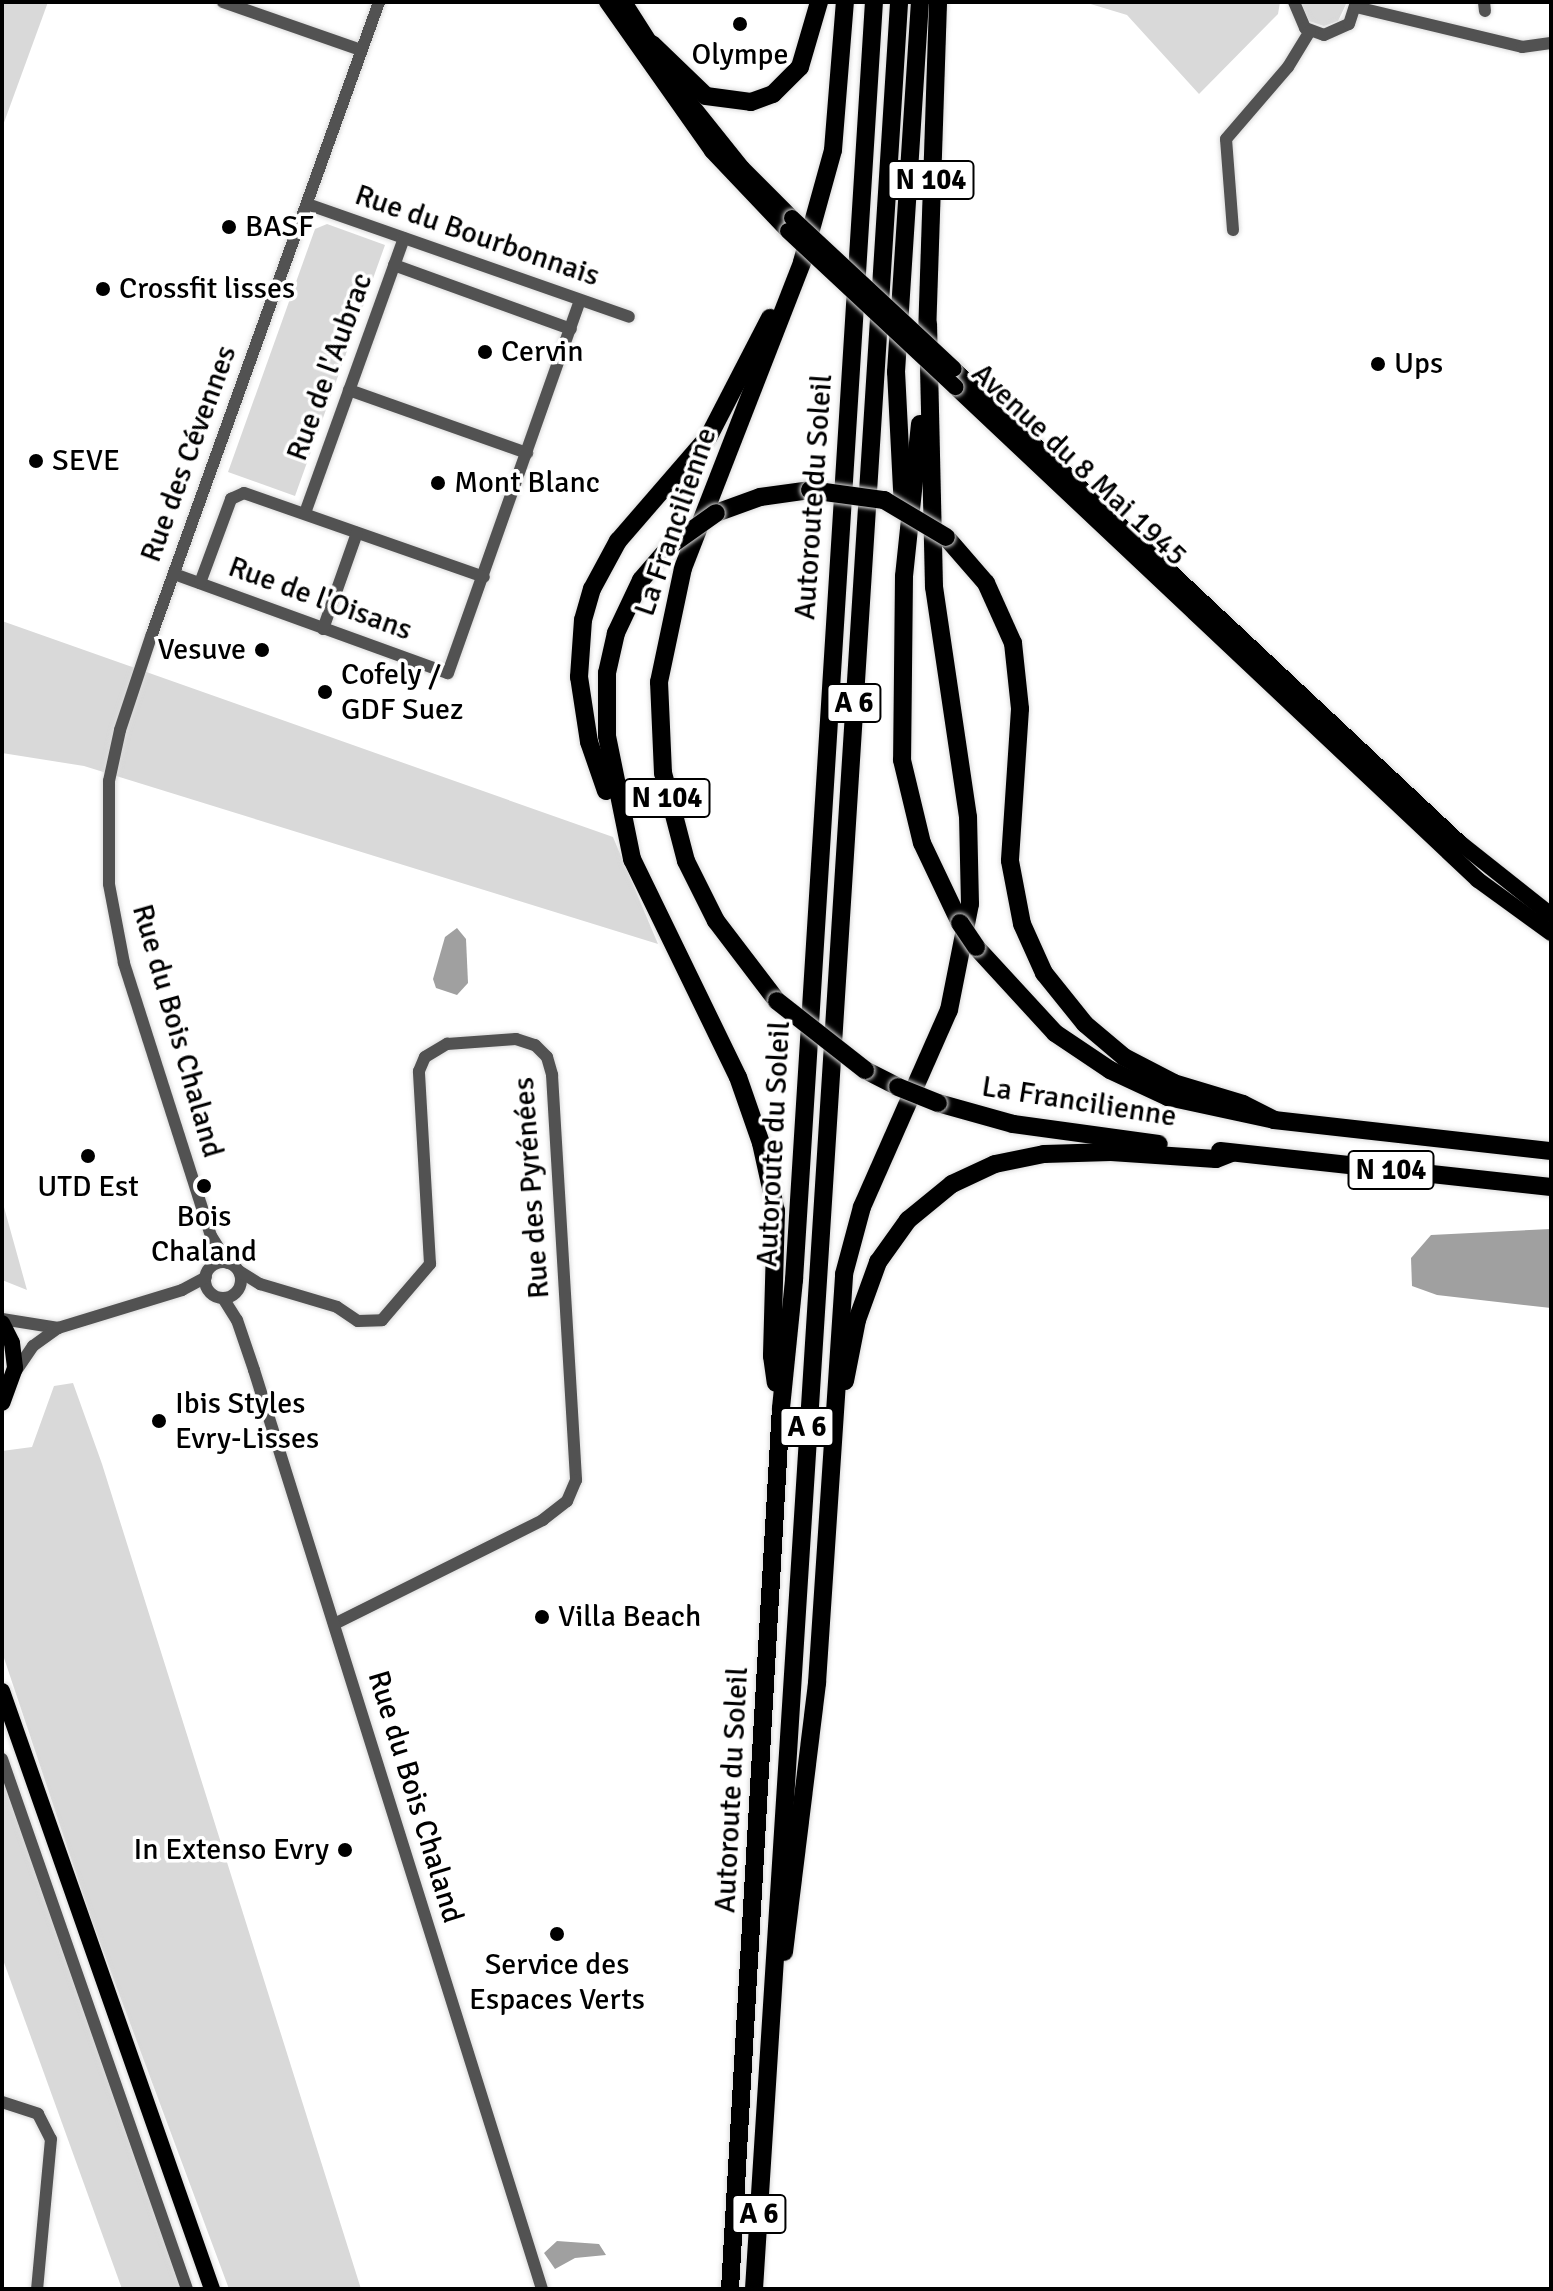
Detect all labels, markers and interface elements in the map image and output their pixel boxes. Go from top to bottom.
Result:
marker: Olympe [731,15,749,33]
place label: Olympe [691,37,789,73]
road number: N 104 [887,156,975,204]
street label: Rue du Bourbonnais [350,177,604,295]
place label: BASF [245,209,314,245]
marker: BASF [220,218,238,236]
street label: Rue de l'Aubrac [279,268,381,466]
place label: Crossfit lisses [119,271,295,307]
marker: Crossfit lisses [94,280,112,298]
place label: Cervin [501,334,584,370]
street label: Rue des Cévennes [133,341,245,567]
marker: Cervin [476,343,494,361]
place label: Ups [1394,346,1443,382]
marker: Ups [1369,355,1387,373]
street label: Avenue du 8 Mai 1945 [964,356,1194,574]
street label: Autoroute du Soleil [787,373,841,621]
street label: La Francilienne [627,423,725,621]
place label: SEVE [52,443,120,479]
marker: SEVE [27,452,45,470]
place label: Mont Blanc [454,465,600,501]
marker: Mont Blanc [429,474,447,492]
street label: Rue de l'Oisans [223,549,417,649]
place label: Vesuve [157,632,246,668]
marker: Vesuve [253,641,271,659]
place label: Cofely / GDF Suez [341,657,463,728]
road number: A 6 [826,679,882,727]
marker: Cofely / GDF Suez [316,683,334,701]
road number: N 104 [623,774,711,822]
street label: Rue du Bois Chaland [124,900,230,1162]
street label: Autoroute du Soleil [750,1020,798,1268]
street label: La Francilienne [979,1069,1179,1135]
street label: Rue des Pyrénées [506,1076,558,1300]
road number: N 104 [1347,1146,1435,1194]
marker: UTD Est [79,1147,97,1165]
place label: UTD Est [37,1169,139,1205]
marker: Bois Chaland [195,1177,213,1195]
place label: Bois Chaland [151,1199,257,1270]
place label: Ibis Styles Evry-Lisses [175,1386,319,1456]
road number: A 6 [779,1403,835,1451]
marker: Ibis Styles Evry-Lisses [150,1412,168,1430]
place label: Villa Beach [558,1599,701,1635]
marker: Villa Beach [533,1608,551,1626]
street label: Autoroute du Soleil [708,1666,756,1914]
street label: Rue du Bois Chaland [360,1667,470,1927]
place label: In Extenso Evry [133,1832,329,1868]
marker: In Extenso Evry [336,1841,354,1859]
marker: Service des Espaces Verts [548,1925,566,1943]
place label: Service des Espaces Verts [469,1947,645,2018]
road number: A 6 [731,2190,787,2238]

